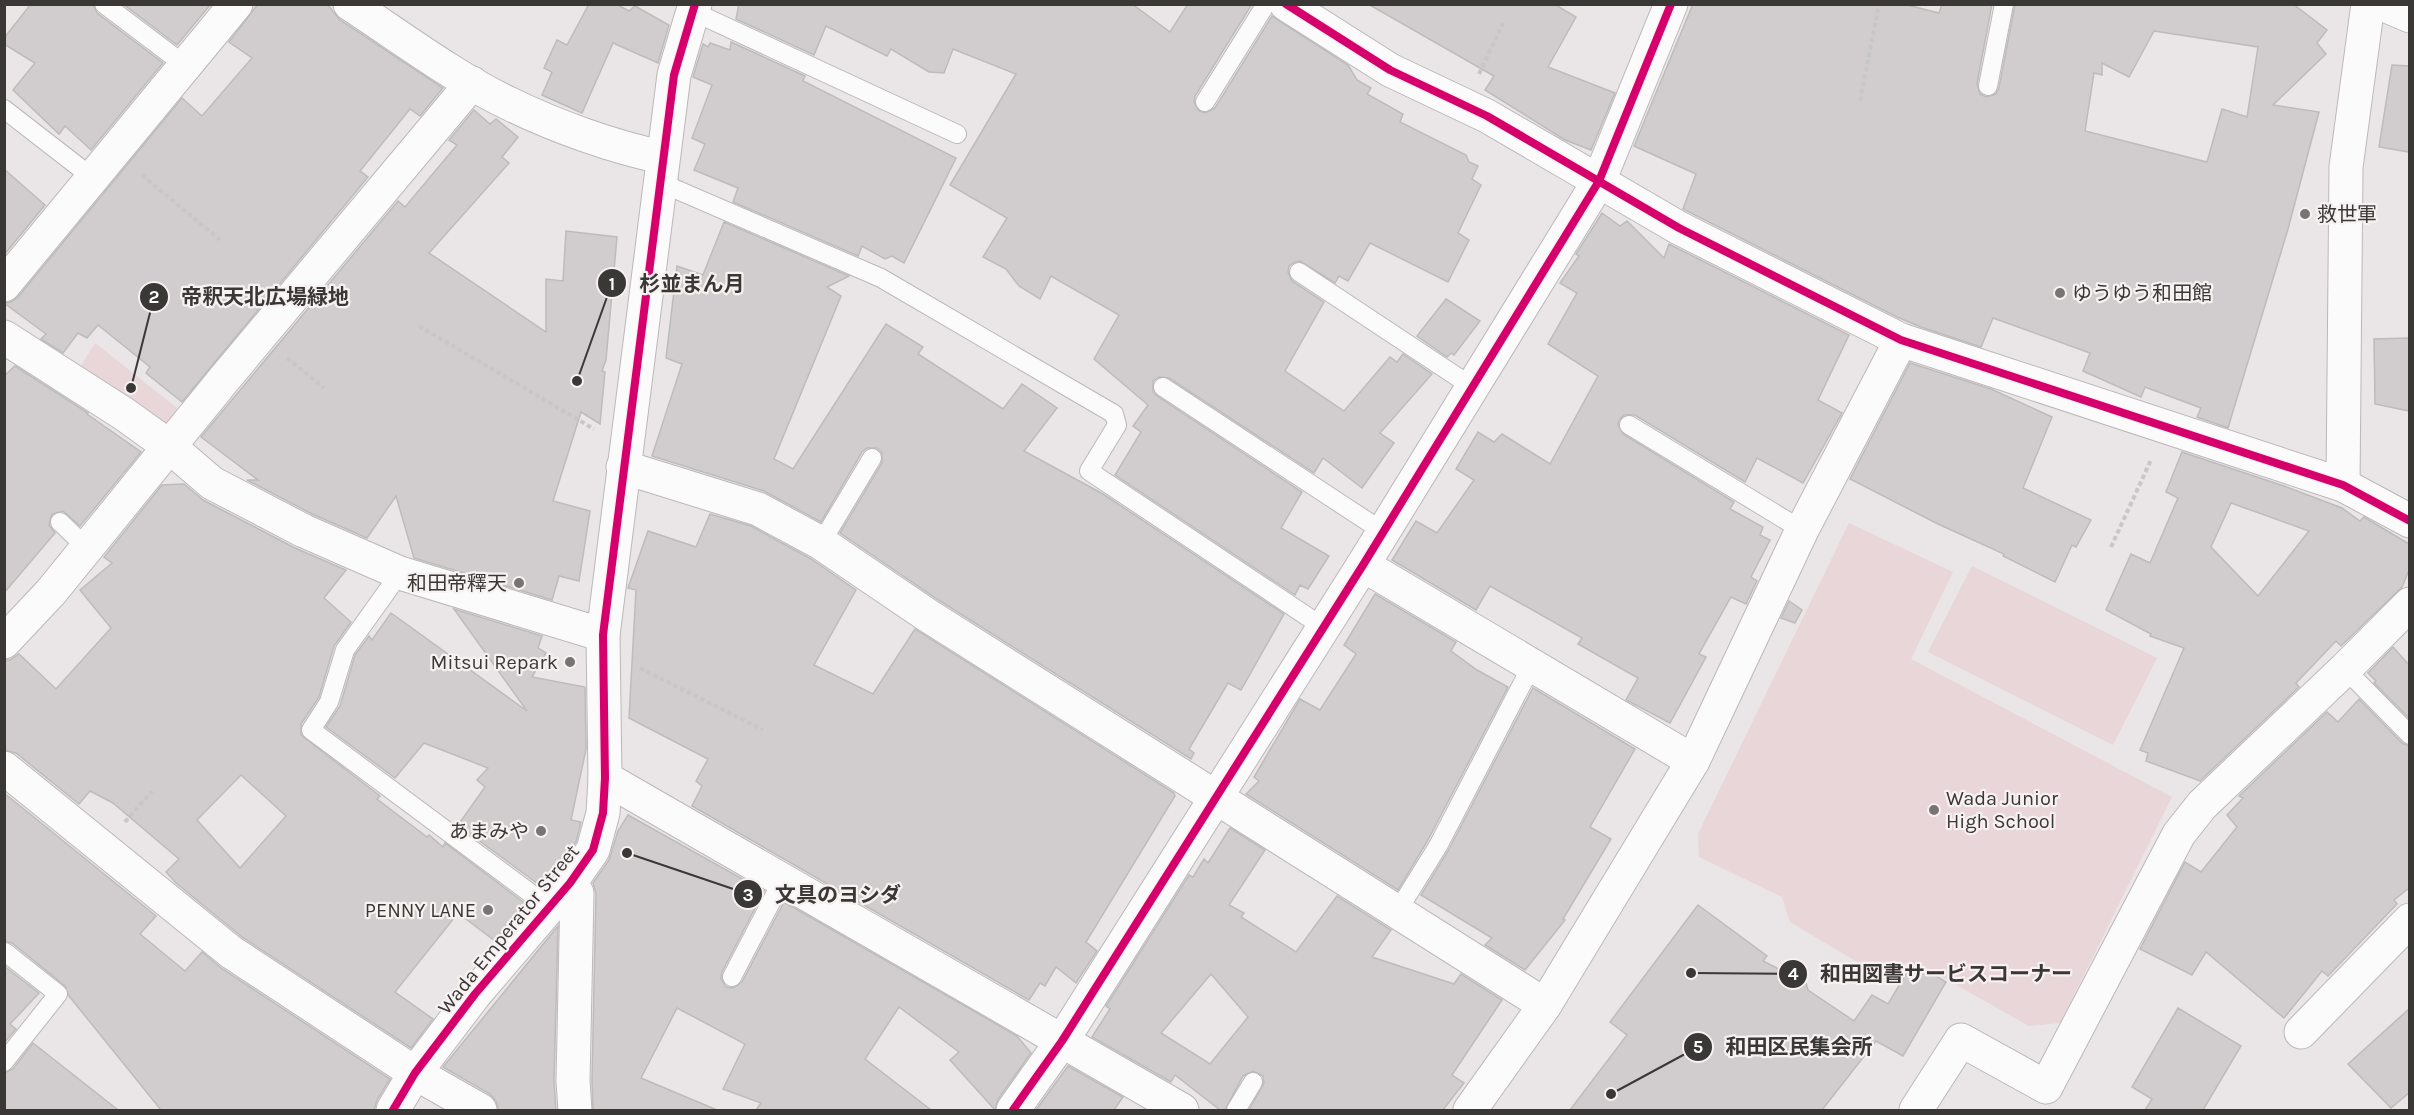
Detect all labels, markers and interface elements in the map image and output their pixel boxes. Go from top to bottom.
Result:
place label: 救世軍 [2317,203,2377,226]
marker: 救世軍 [2298,207,2312,221]
callout: 杉並まん月 [597,264,756,303]
text: 杉並まん月 [640,272,745,296]
text: 1 [609,273,615,295]
callout: 帝釈天北広場緑地 [139,277,361,316]
place label: ゆうゆう和田館 [2072,282,2212,305]
text: 帝釈天北広場緑地 [181,285,349,309]
text: 2 [149,286,159,308]
marker: ゆうゆう和田館 [2053,286,2067,300]
place label: 和田帝釋天 [407,572,507,595]
marker: 和田帝釋天 [512,576,526,590]
place label: Mitsui Repark [431,651,558,674]
marker: Mitsui Repark [563,655,577,669]
place label: Wada Junior High School [1946,787,2059,833]
marker: Wada Junior High School [1927,803,1941,817]
place label: あまみや [449,820,529,843]
marker: あまみや [534,824,548,838]
street label: Wada Emperator Street [433,840,584,1019]
callout: 文具のヨシダ [733,875,913,914]
text: 文具のヨシダ [775,883,901,907]
text: 3 [742,884,754,906]
place label: PENNY LANE [365,899,476,922]
marker: PENNY LANE [481,903,495,917]
callout: 和田図書サービスコーナー [1778,954,2084,993]
text: 和田図書サービスコーナー [1820,962,2072,986]
text: 4 [1788,963,1799,985]
callout: 和田区民集会所 [1683,1028,1884,1067]
text: 和田区民集会所 [1726,1035,1873,1059]
text: 5 [1693,1036,1703,1058]

